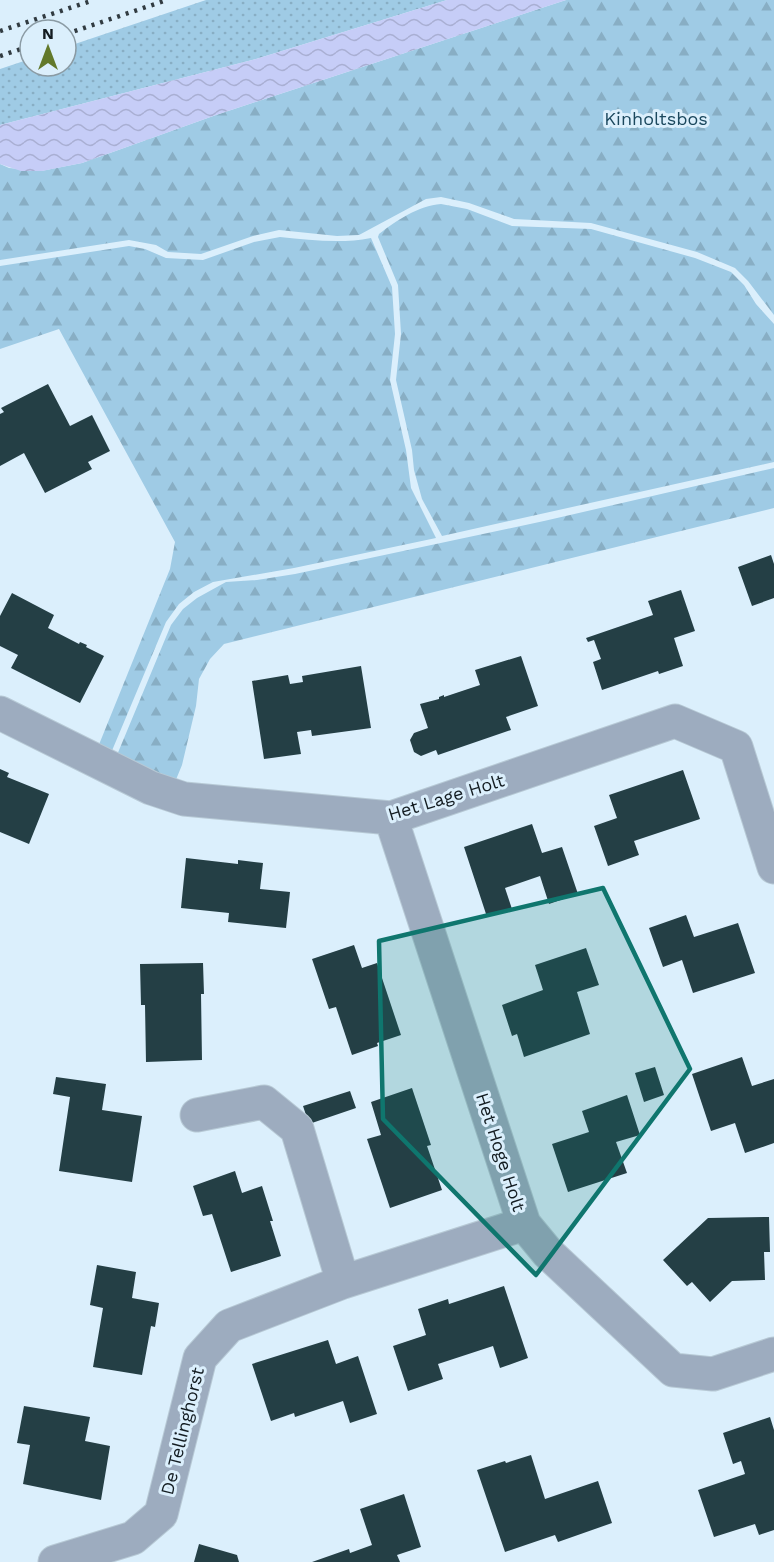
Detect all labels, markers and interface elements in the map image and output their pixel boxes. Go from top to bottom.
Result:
north arrow [18,18,78,78]
text: N [42,24,54,43]
park label: Kinholtsbos [604,108,708,129]
street label: Het Lage Holt [385,769,507,825]
street label: Het Hoge Holt [472,1090,530,1214]
street label: De Tellinghorst [156,1365,208,1497]

